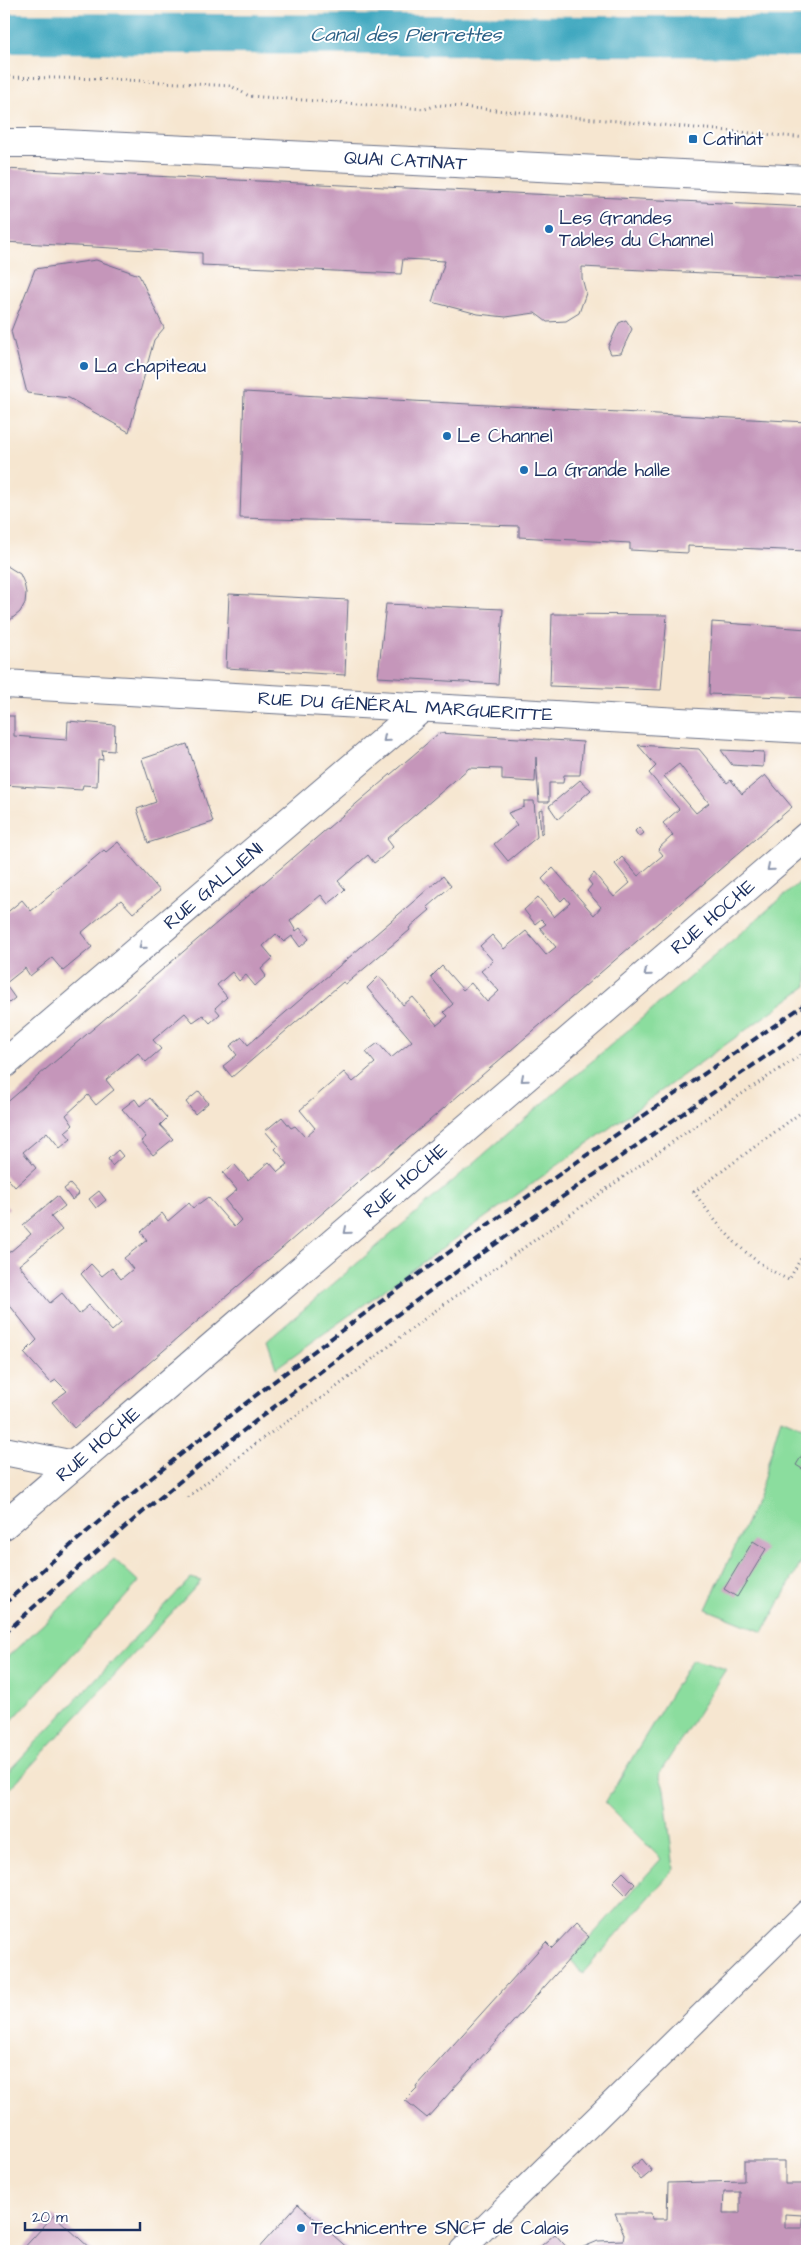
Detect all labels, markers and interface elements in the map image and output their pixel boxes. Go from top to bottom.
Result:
water label: Canal des Pierrettes [310,21,503,49]
place label: Catinat [703,126,764,153]
marker: Catinat [687,133,699,145]
street label: QUAI CATINAT [343,144,468,177]
place label: Les Grandes Tables du Channel [559,205,713,254]
marker: Les Grandes Tables du Channel [543,223,555,235]
place label: La chapiteau [94,353,207,380]
marker: La chapiteau [78,360,90,372]
place label: Le Channel [457,423,553,450]
marker: Le Channel [441,430,453,442]
place label: La Grande halle [534,457,670,484]
marker: La Grande halle [518,464,530,476]
street label: RUE DU GÉNÉRAL MARGUERITTE [257,685,554,728]
one-way arrow [382,733,391,742]
street label: RUE GALLIENI [158,835,269,936]
one-way arrow [767,862,776,871]
street label: RUE HOCHE [665,873,761,961]
one-way arrow [139,940,148,949]
one-way arrow [644,968,653,976]
one-way arrow [520,1074,529,1083]
street label: RUE HOCHE [357,1137,454,1224]
one-way arrow [344,1225,353,1234]
street label: RUE HOCHE [50,1400,146,1488]
scale bar [25,2200,140,2232]
text: 20 m [32,2207,68,2228]
place label: Technicentre SNCF de Calais [311,2215,569,2242]
marker: Technicentre SNCF de Calais [295,2222,307,2234]

